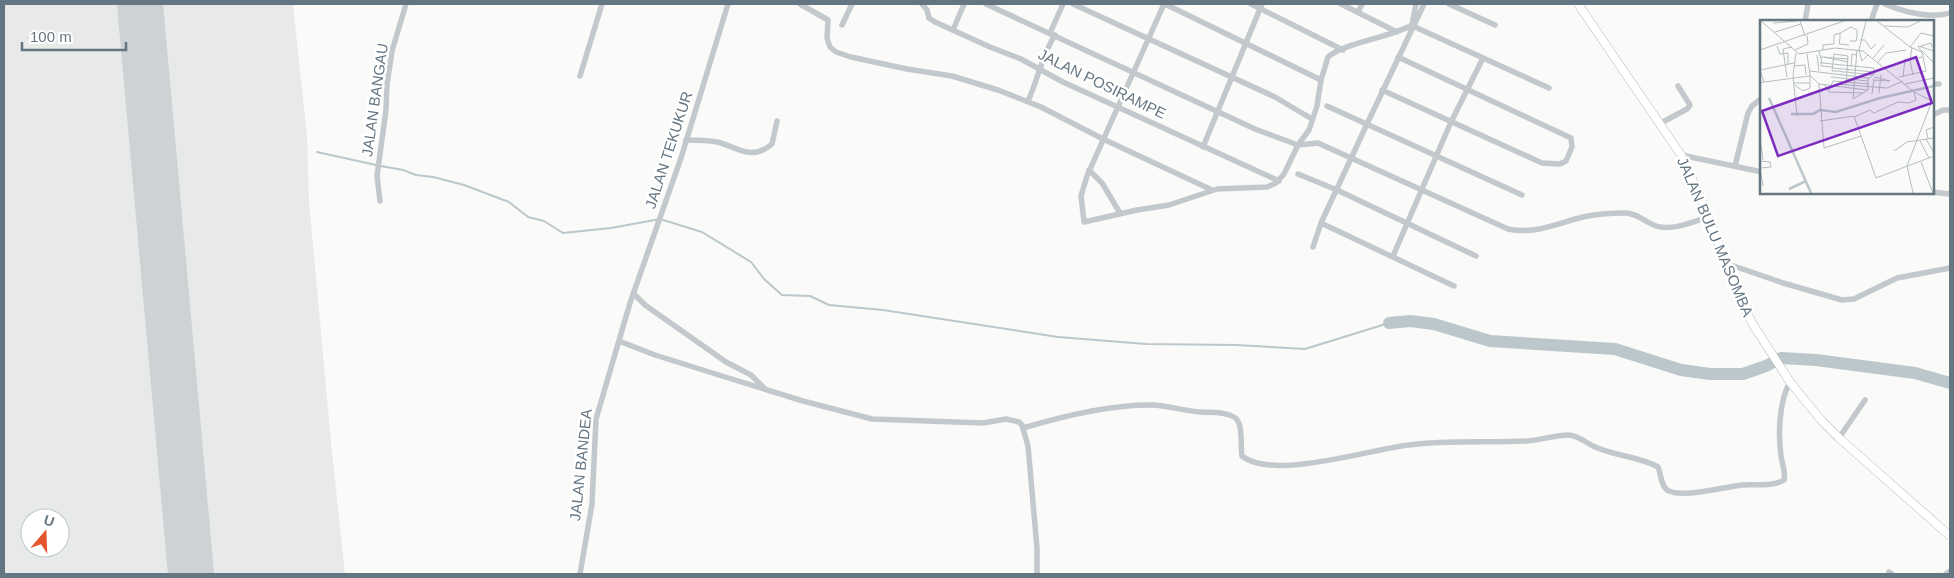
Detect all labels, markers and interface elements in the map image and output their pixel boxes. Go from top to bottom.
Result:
scale bar [22,20,126,52]
inset map [1760,20,1934,194]
text: 100 m [30,28,72,45]
street label: JALAN BANGAU [358,42,391,158]
street label: JALAN POSIRAMPE [1036,45,1169,122]
street label: JALAN TEKUKUR [642,89,696,211]
street label: JALAN BULU MASOMBA [1674,154,1757,319]
street label: JALAN BANDEA [566,408,595,522]
north arrow [20,508,70,558]
text: U [42,511,57,530]

